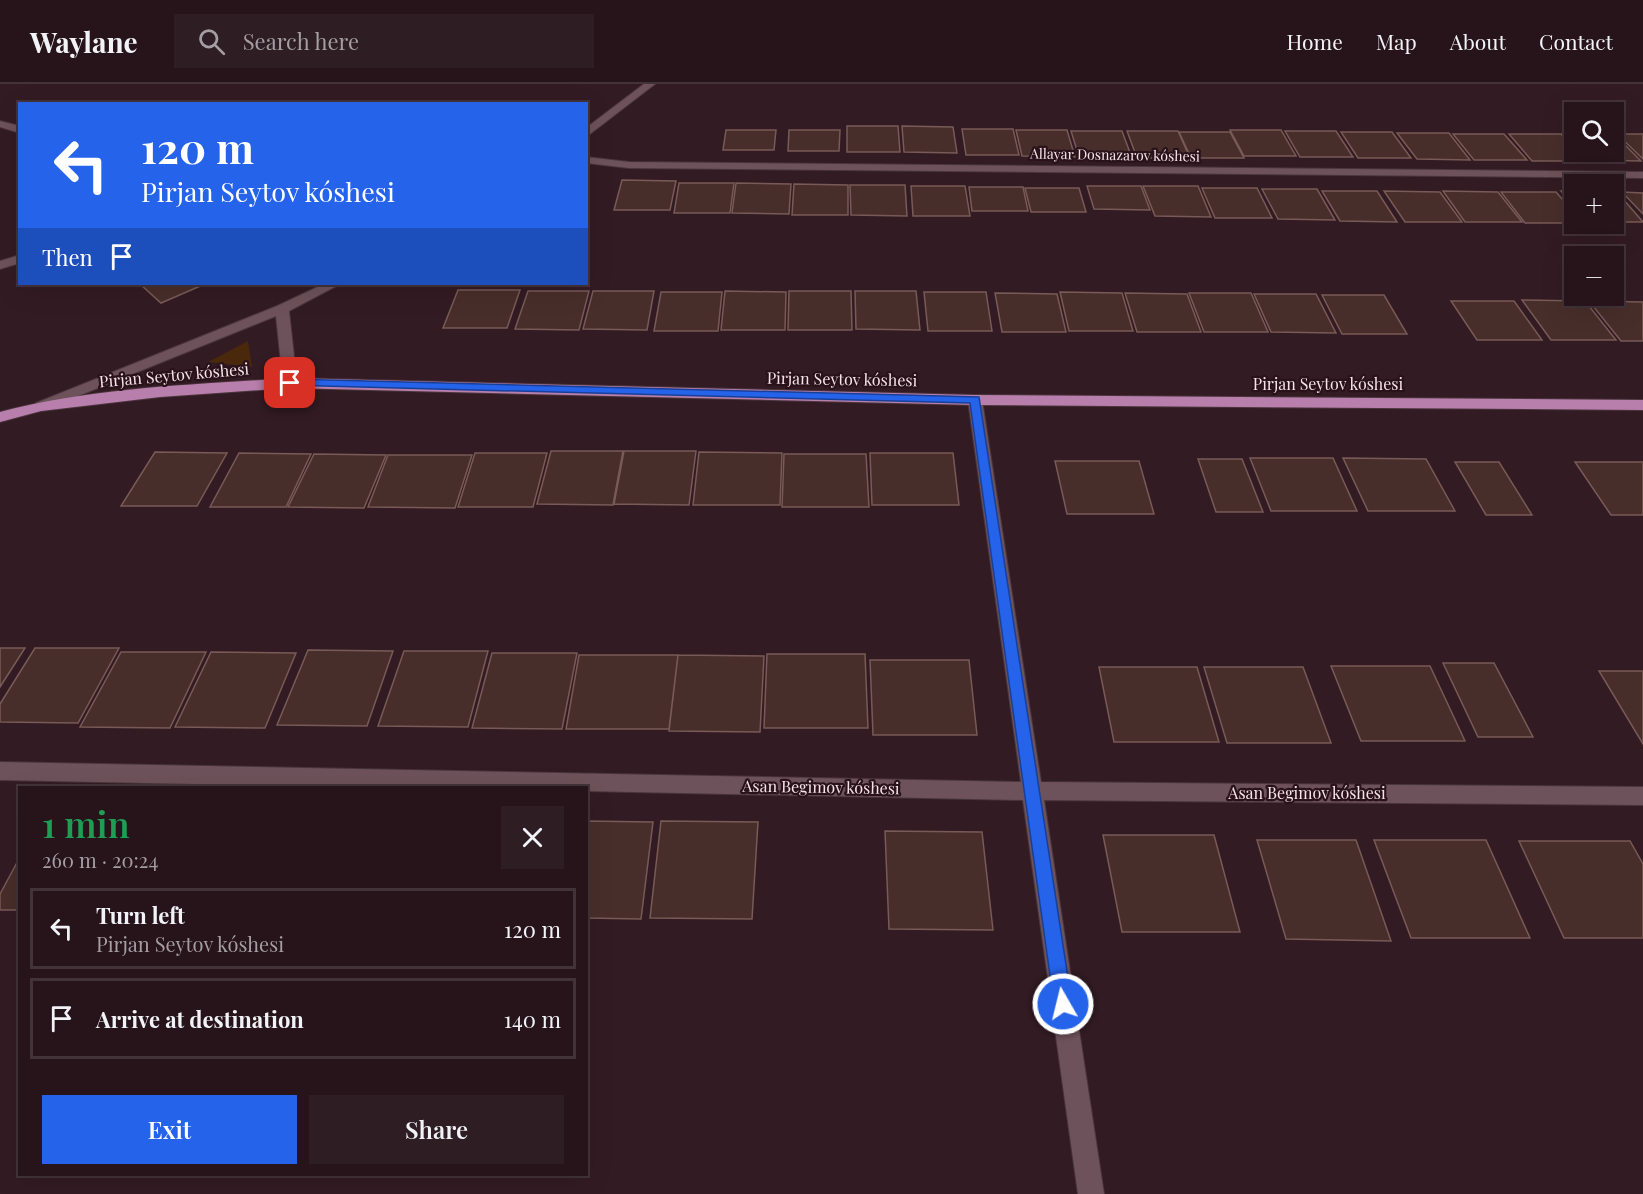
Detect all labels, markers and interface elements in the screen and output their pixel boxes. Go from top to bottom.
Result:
search box [174,14,594,68]
text: Waylane [30,23,138,60]
icon: search [195,25,228,58]
text: Search here [243,26,359,56]
text: Home [1287,27,1343,55]
text: Map [1376,27,1417,55]
text: About [1450,27,1506,55]
text: Contact [1539,27,1613,55]
map controls [1564,102,1624,306]
button: search [1564,102,1624,162]
text: 120 m [141,119,254,175]
icon: left [42,126,120,204]
street label: Allayar Dosnazarov kóshesi [1029,143,1200,165]
text: Pirjan Seytov kóshesi [141,173,395,209]
button: + [1564,174,1624,234]
icon: arrive [105,240,138,273]
text: Then [42,242,93,272]
button: − [1564,246,1624,306]
street label: Pirjan Seytov kóshesi [98,357,250,392]
pin [264,357,315,408]
icon: arrive [273,366,306,399]
street label: Pirjan Seytov kóshesi [767,367,918,390]
street label: Pirjan Seytov kóshesi [1253,373,1404,394]
street label: Asan Begimov kóshesi [741,775,900,798]
street label: Asan Begimov kóshesi [1227,782,1386,803]
text: 1 min [42,799,130,847]
button: close [501,806,564,869]
text: 260 m · 20:24 [42,846,158,873]
text: Turn left [96,900,185,930]
icon: left [45,912,78,945]
text: 120 m [504,914,561,944]
text: Pirjan Seytov kóshesi [96,930,284,957]
position arrow [1031,972,1095,1036]
icon: arrive [45,1002,78,1035]
text: Arrive at destination [96,1004,304,1034]
text: 140 m [504,1004,561,1034]
button: Exit [42,1095,297,1164]
button: Share [309,1095,564,1164]

